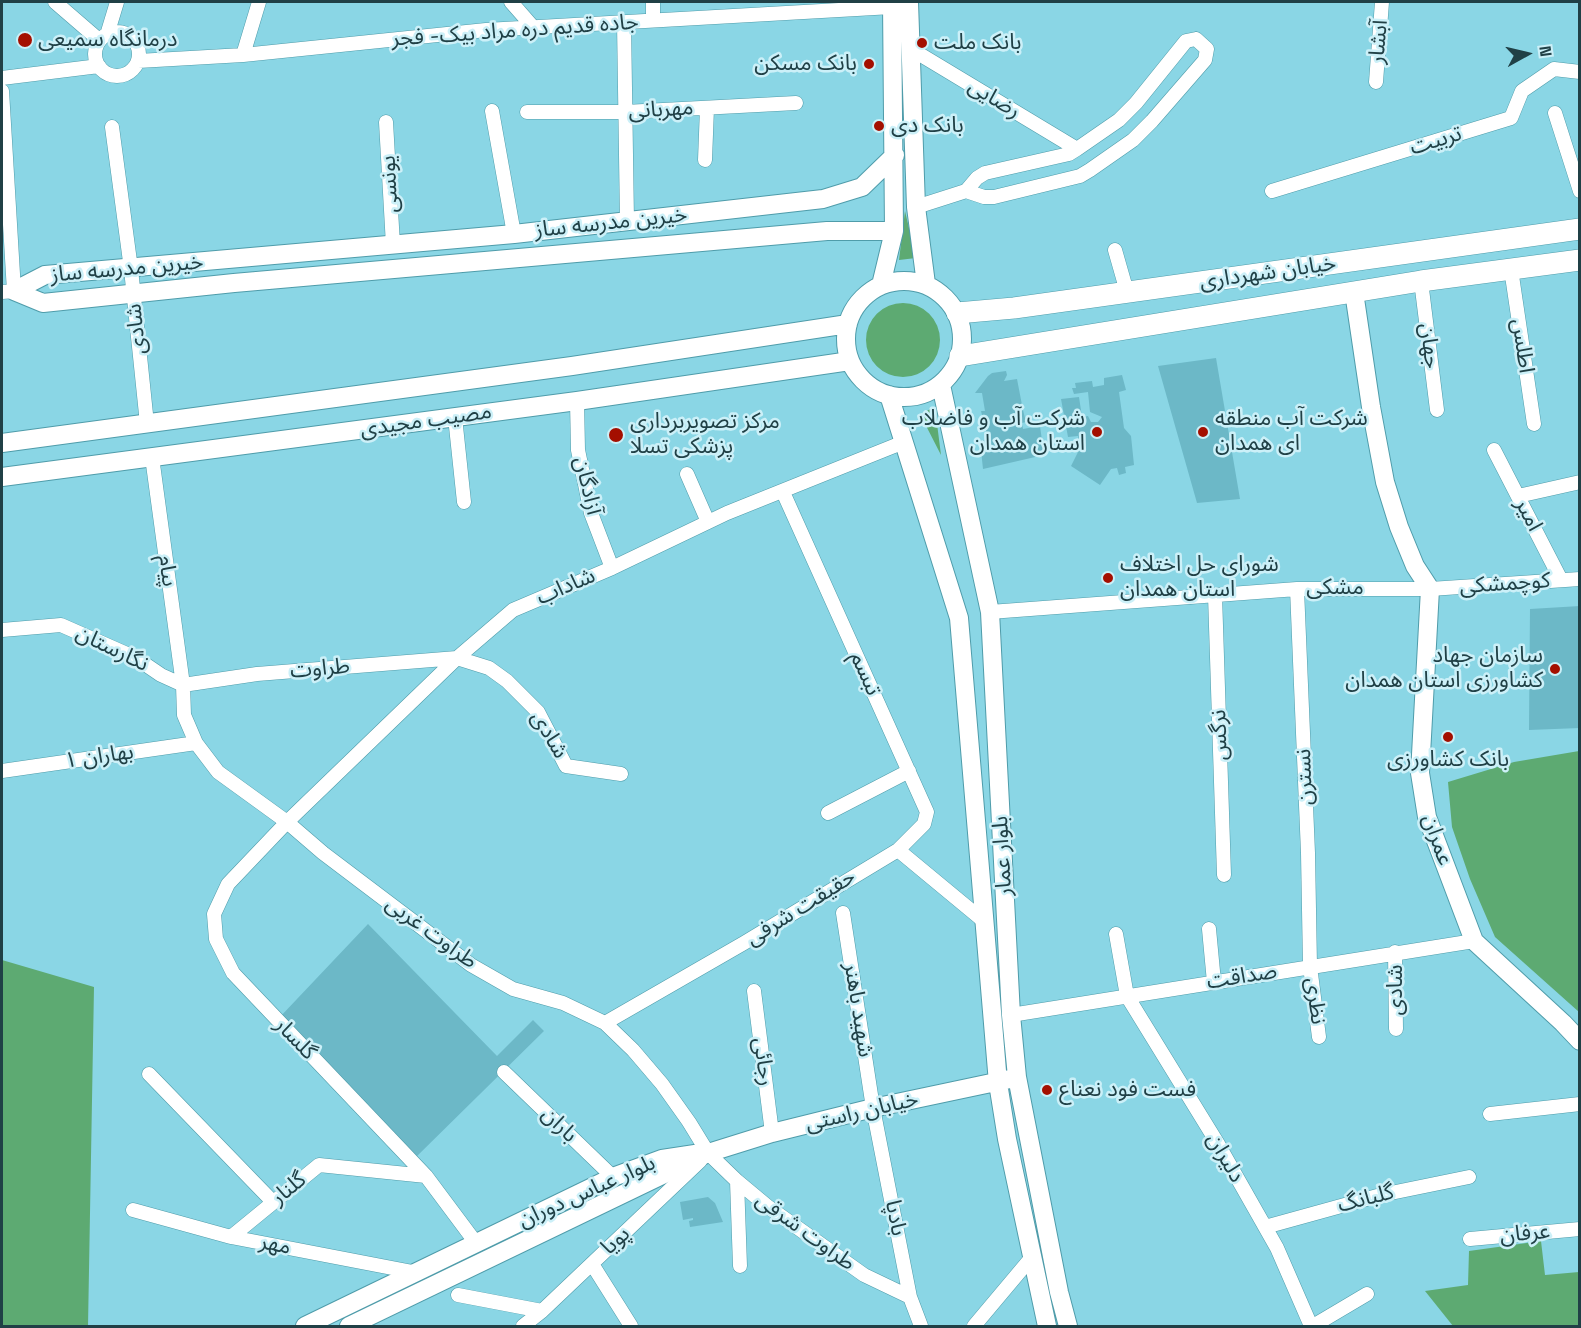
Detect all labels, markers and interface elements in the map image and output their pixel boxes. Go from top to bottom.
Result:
street label: جاده قدیم دره مراد بیک- فجر [391,9,639,53]
street label: آبشار [1364,19,1394,65]
north arrow [1497,24,1557,84]
place label: درمانگاه سمیعی [38,27,178,53]
place label: بانک ملت [934,30,1022,56]
marker: درمانگاه سمیعی [16,31,34,49]
marker: بانک ملت [915,36,929,50]
text: N [1534,45,1556,58]
place label: بانک مسکن [754,51,857,77]
marker: بانک مسکن [862,57,876,71]
street label: رضایی [963,73,1025,125]
street label: مهربانی [628,95,694,125]
place label: بانک دی [891,113,964,139]
marker: بانک دی [872,119,886,133]
street label: تربیت [1407,121,1465,161]
street label: یونسی [375,154,405,214]
street label: خیرین مدرسه ساز [533,202,689,244]
street label: خیرین مدرسه ساز [49,249,205,289]
street label: خیابان شهرداری [1198,250,1338,296]
street label: شادی [121,302,153,356]
street label: اطلس [1505,317,1539,375]
street label: جهان [1413,322,1445,370]
street label: مصیب مجیدی [359,399,493,443]
place label: شرکت آب و فاضلاب استان همدان [902,406,1085,458]
place label: شرکت آب منطقه ای همدان [1215,406,1368,458]
place label: مرکز تصویربرداری پزشکی تسلا [630,409,780,460]
marker: شرکت آب و فاضلاب استان همدان [1090,425,1104,439]
marker: شرکت آب منطقه ای همدان [1196,425,1210,439]
marker: مرکز تصویربرداری پزشکی تسلا [607,426,625,444]
street label: آزادگان [568,454,606,518]
street label: امیر [1509,494,1547,536]
place label: شوراى حل اختلاف استان همدان [1120,552,1279,604]
street label: پیام [152,553,182,589]
street label: شاداب [533,563,599,611]
street label: کوچمشکی [1459,568,1551,600]
marker: شوراى حل اختلاف استان همدان [1101,571,1115,585]
street label: مشکی [1306,575,1364,601]
street label: نگارستان [71,620,153,678]
place label: سازمان جهاد کشاورزی استان همدان [1345,643,1543,694]
street label: تبسم [844,648,886,700]
street label: طراوت [289,653,351,685]
marker: سازمان جهاد کشاورزی استان همدان [1548,662,1562,676]
street label: شادی [525,706,573,764]
street label: نرگس [1206,709,1234,761]
marker: بانک کشاورزی [1441,730,1455,744]
street label: بهاران ۱ [63,739,135,775]
place label: بانک کشاورزی [1387,747,1509,773]
street label: نسترن [1291,748,1319,806]
street label: عمران [1416,811,1458,869]
street label: بلوار عمار [988,815,1018,897]
street label: حقیقت شرفی [741,864,861,952]
street label: طراوت غربی [380,891,482,975]
street label: صداقت [1205,958,1279,996]
street label: شهید باهنر [838,961,878,1059]
street label: شادی [1383,965,1409,1015]
street label: نظری [1299,976,1331,1026]
street label: گلسار [269,1012,321,1066]
street label: رجائی [747,1036,779,1088]
place label: فست فود نعناع [1059,1077,1196,1103]
marker: فست فود نعناع [1040,1083,1054,1097]
street label: خیابان راستی [803,1086,921,1138]
street label: باران [535,1102,583,1148]
street label: دلیران [1200,1128,1250,1188]
street label: بلوار عباس دوران [514,1150,660,1234]
street label: گلنار [266,1167,312,1211]
street label: گلبانگ [1335,1179,1397,1219]
street label: طراوت شرقی [750,1187,860,1277]
street label: بادپا [879,1198,911,1238]
street label: عرفان [1499,1219,1551,1249]
street label: پویا [596,1221,636,1261]
street label: مهر [257,1229,293,1261]

